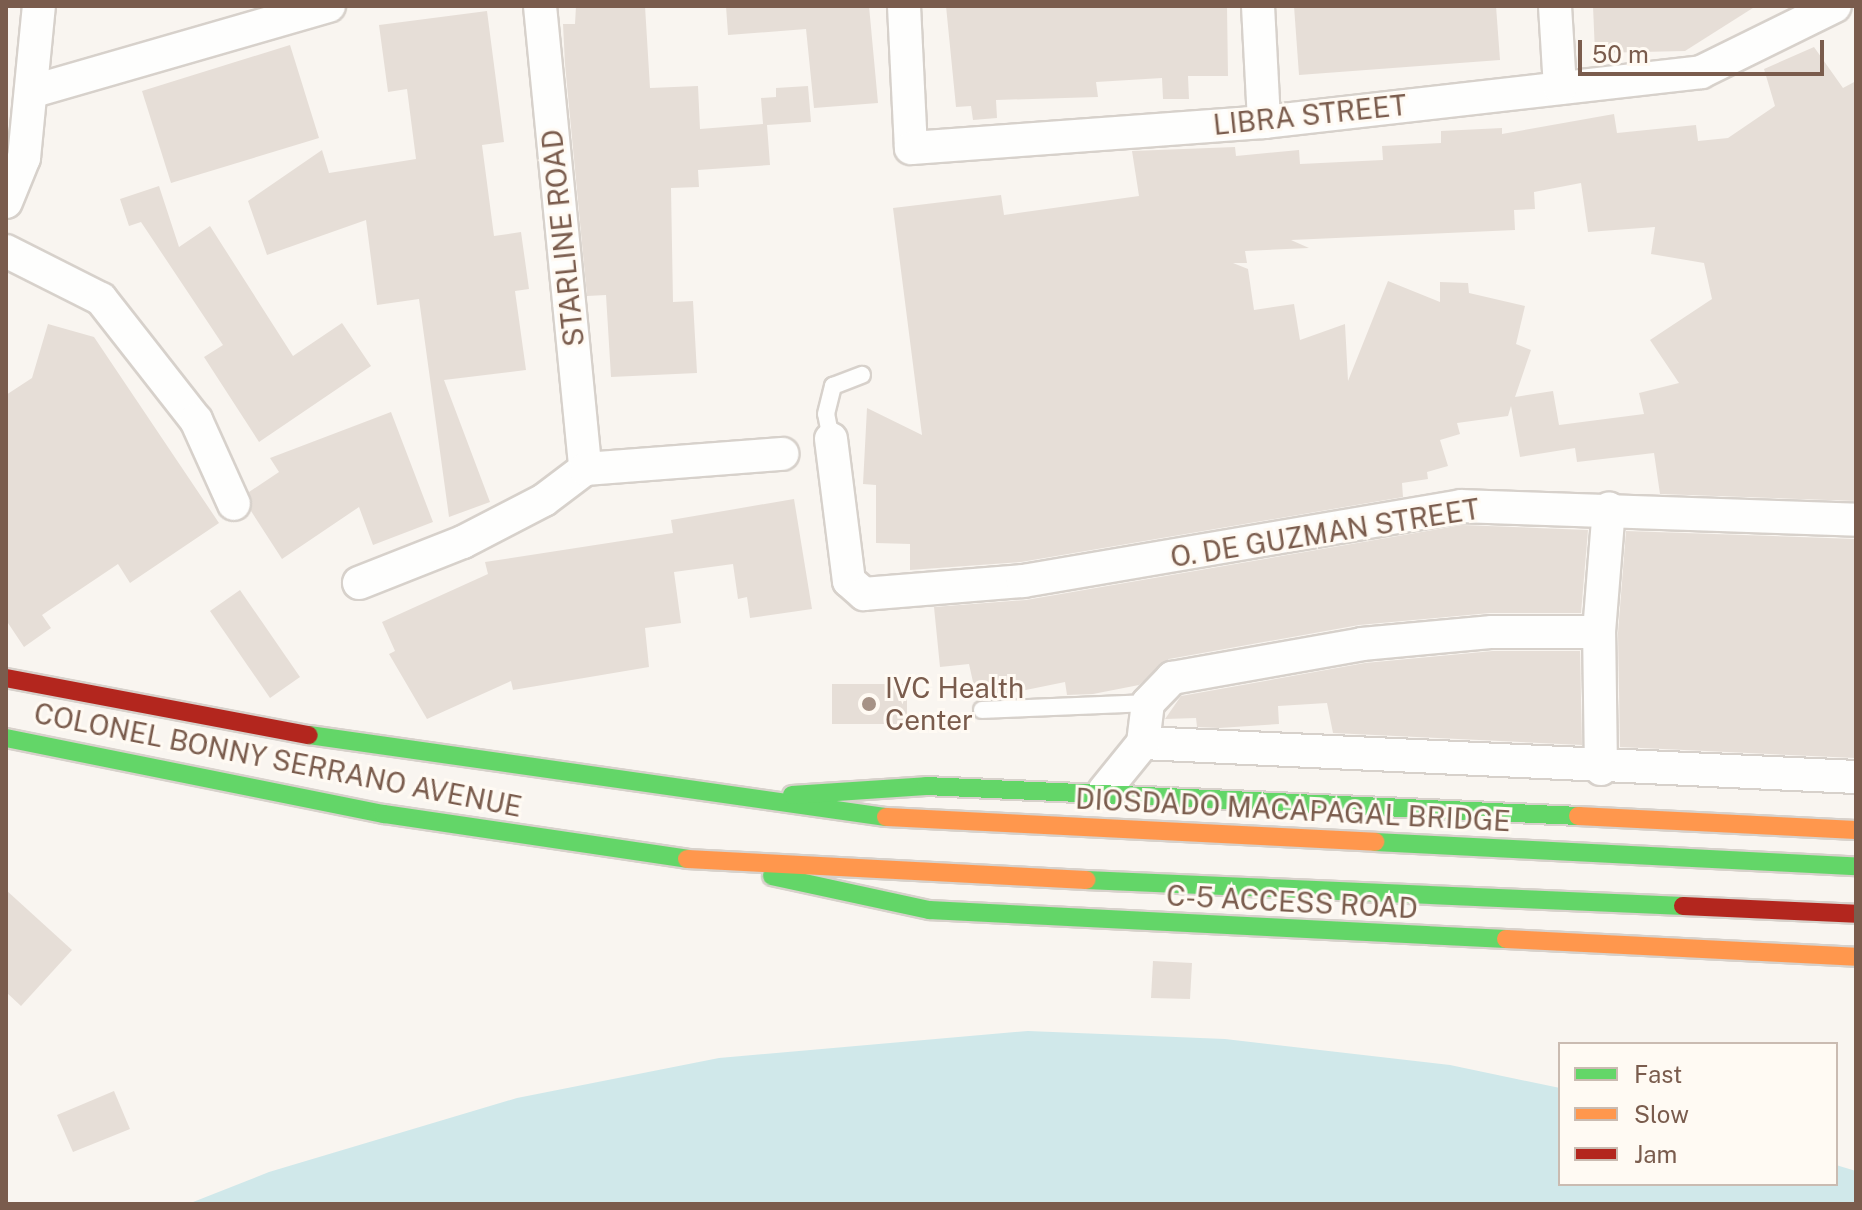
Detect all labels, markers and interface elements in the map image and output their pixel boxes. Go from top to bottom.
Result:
scale bar [1582,24,1828,74]
text: 50 m [1592,40,1649,68]
street label: LIBRA STREET [1211,88,1409,142]
street label: STARLINE ROAD [535,128,591,348]
street label: O. DE GUZMAN STREET [1168,492,1482,574]
place label: IVC Health Center [885,671,1024,737]
marker: IVC Health Center [860,695,878,713]
street label: COLONEL BONNY SERRANO AVENUE [31,696,525,824]
street label: DIOSDADO MACAPAGAL BRIDGE [1074,782,1512,838]
street label: C-5 ACCESS ROAD [1166,879,1418,925]
legend [1558,1042,1838,1186]
text: Fast [1634,1060,1682,1088]
text: Slow [1634,1100,1689,1128]
text: Jam [1634,1140,1677,1168]

